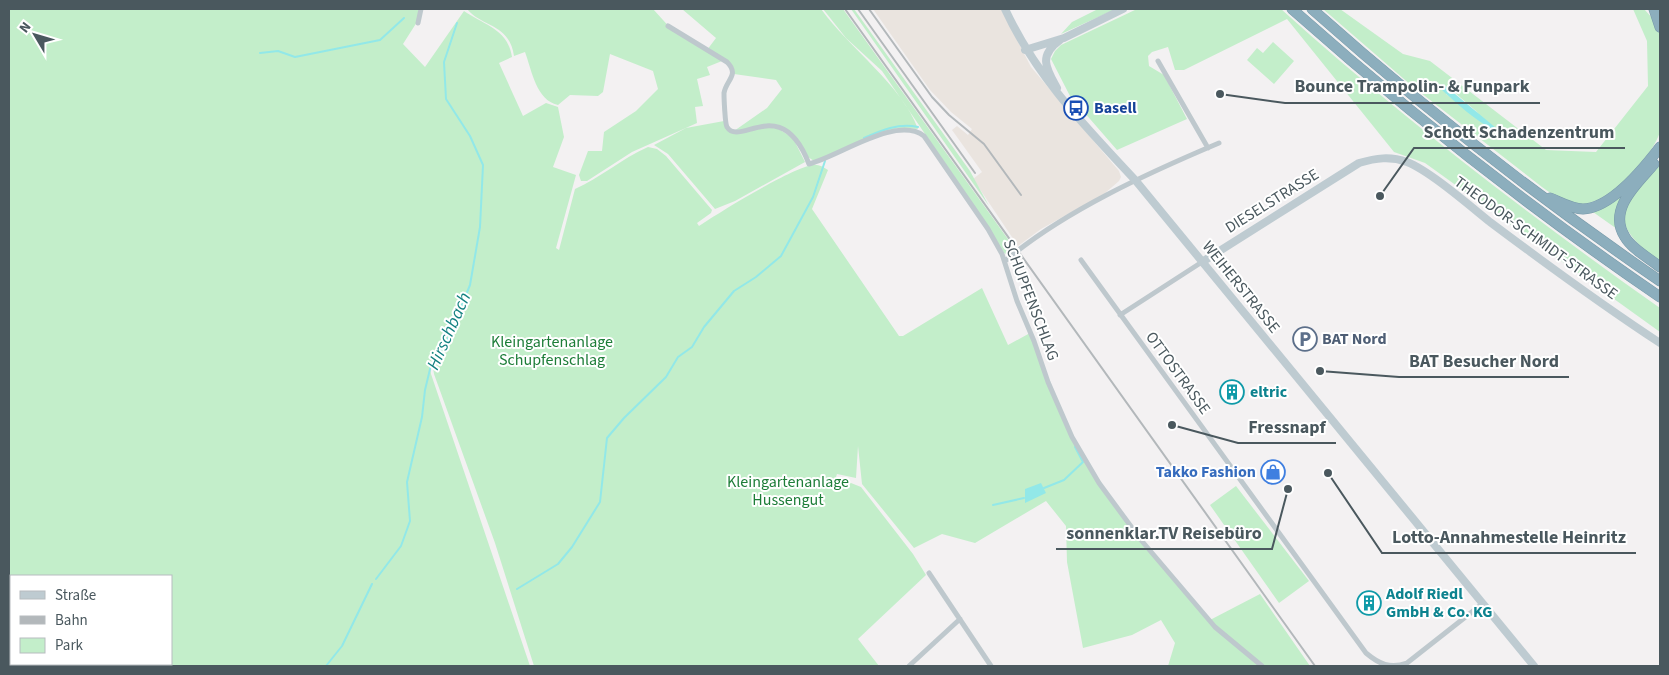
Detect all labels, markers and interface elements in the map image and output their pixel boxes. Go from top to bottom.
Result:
north arrow [10,10,60,60]
text: N [15,18,36,37]
callout: Bounce Trampolin- & Funpark [1285,70,1540,103]
text: Bounce Trampolin- & Funpark [1294,74,1530,99]
bus stop icon: Basell [1063,95,1089,121]
place label: Basell [1094,97,1137,119]
callout: Schott Schadenzentrum [1414,115,1625,148]
text: Schott Schadenzentrum [1424,120,1614,145]
street label: DIESELSTRASSE [1221,163,1323,239]
street label: THEODOR-SCHMIDT-STRASSE [1450,171,1622,305]
street label: SCHUPFENSCHLAG [998,236,1064,364]
street label: WEIHERSTRASSE [1197,236,1285,338]
water label: Hirschbach [421,288,477,374]
parking icon: BAT Nord [1292,326,1318,352]
street label: OTTOSTRASSE [1140,327,1216,419]
place label: BAT Nord [1322,328,1387,350]
park label: Kleingartenanlage Schupfenschlag [491,331,613,371]
callout: BAT Besucher Nord [1399,344,1569,377]
text: BAT Besucher Nord [1409,349,1559,374]
building icon: eltric [1219,379,1245,405]
place label: eltric [1250,381,1288,403]
callout: Fressnapf [1238,410,1336,443]
text: Fressnapf [1248,415,1327,440]
shop icon: Takko Fashion [1260,459,1286,485]
place label: Takko Fashion [1156,461,1256,483]
park label: Kleingartenanlage Hussengut [727,471,849,511]
callout: sonnenklar.TV Reisebüro [1056,516,1272,549]
callout: Lotto-Annahmestelle Heinritz [1382,520,1636,553]
text: sonnenklar.TV Reisebüro [1066,521,1262,546]
text: Lotto-Annahmestelle Heinritz [1392,525,1626,550]
legend [10,575,172,665]
place label: Adolf Riedl GmbH & Co. KG [1385,583,1493,623]
text: Straße [55,585,96,606]
building icon: Adolf Riedl GmbH & Co. KG [1356,590,1382,616]
text: Bahn [55,610,88,631]
text: Park [55,635,84,656]

